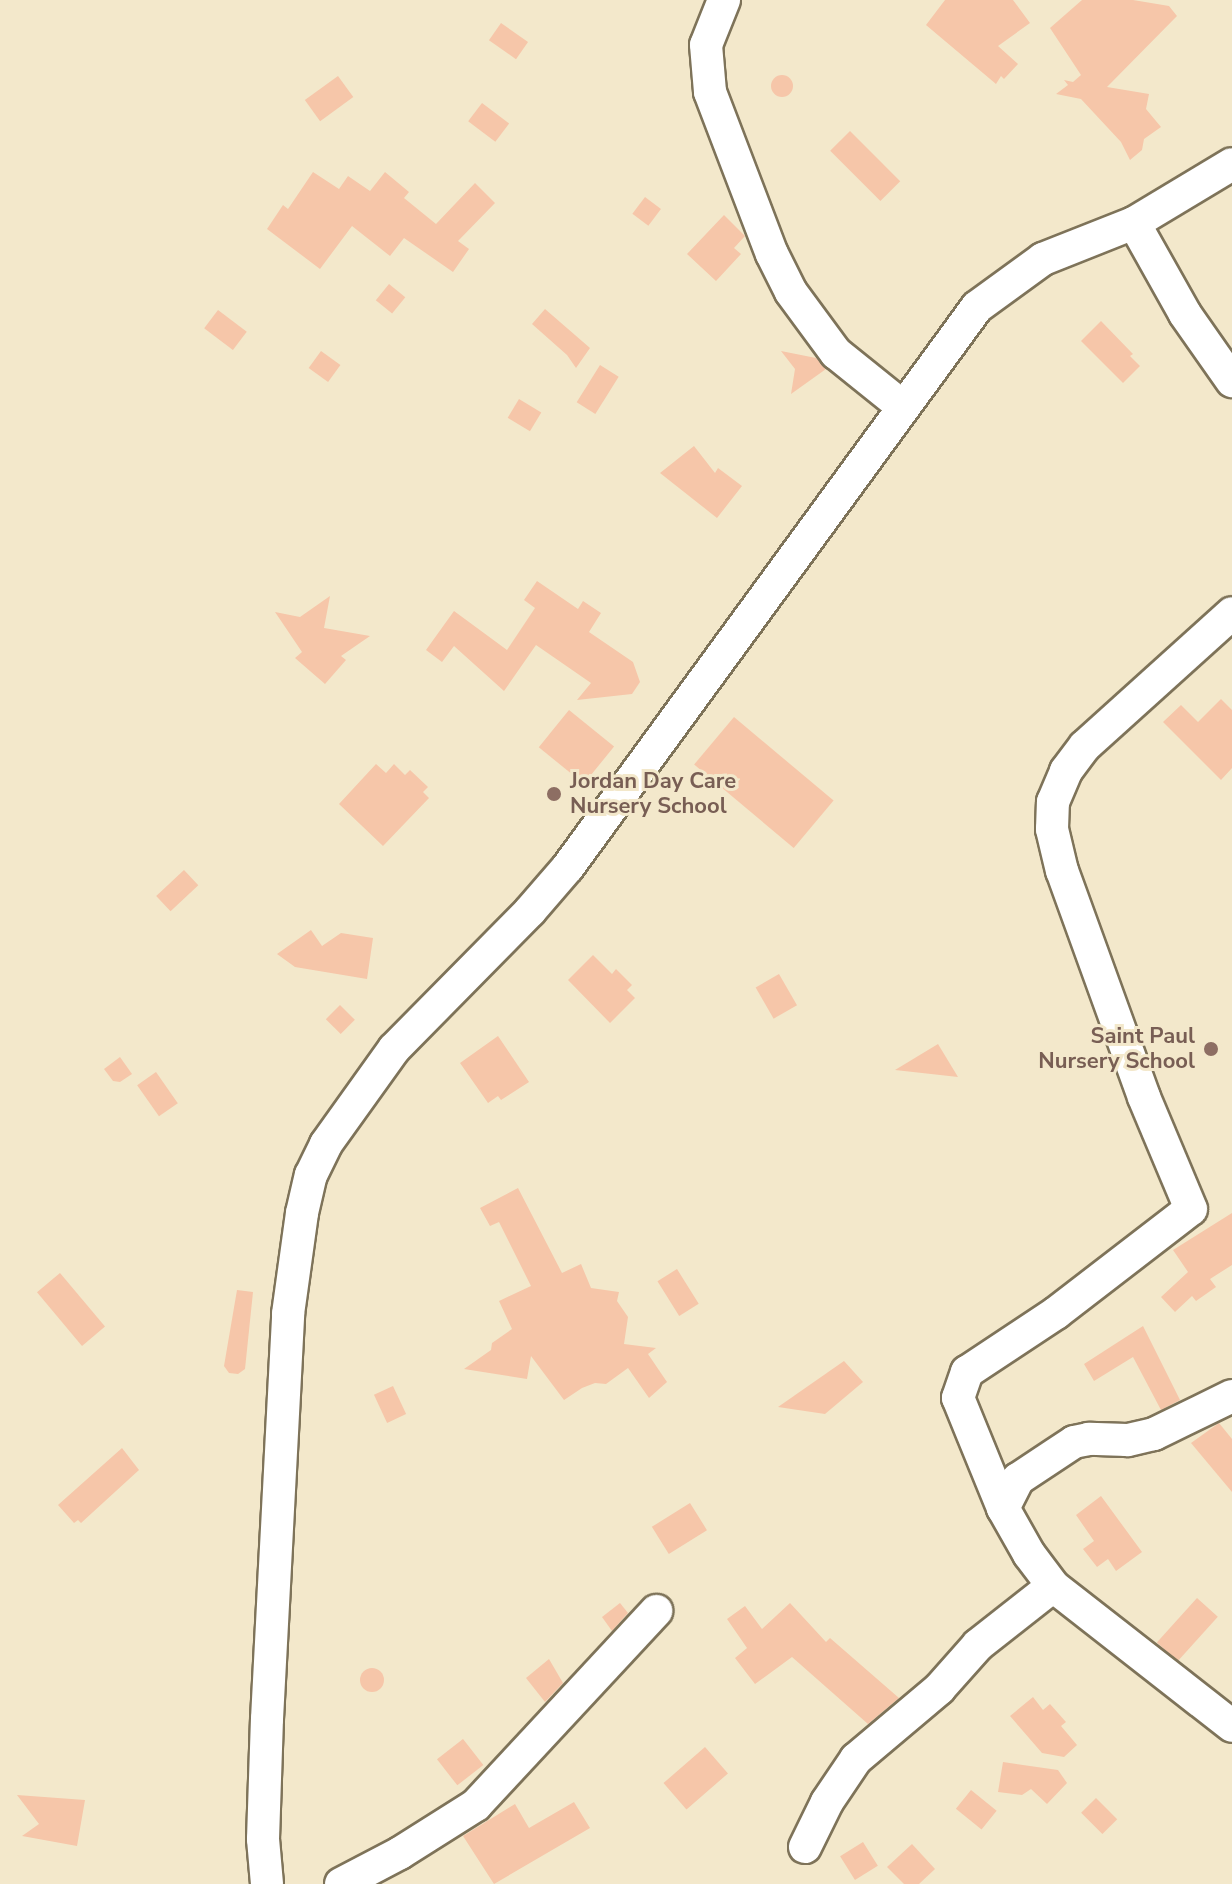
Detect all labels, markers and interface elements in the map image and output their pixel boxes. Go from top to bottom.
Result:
place label: Jordan Day Care Nursery School [570,768,736,820]
marker: Jordan Day Care Nursery School [545,785,563,803]
place label: Saint Paul Nursery School [1038,1023,1195,1074]
marker: Saint Paul Nursery School [1202,1040,1220,1058]

